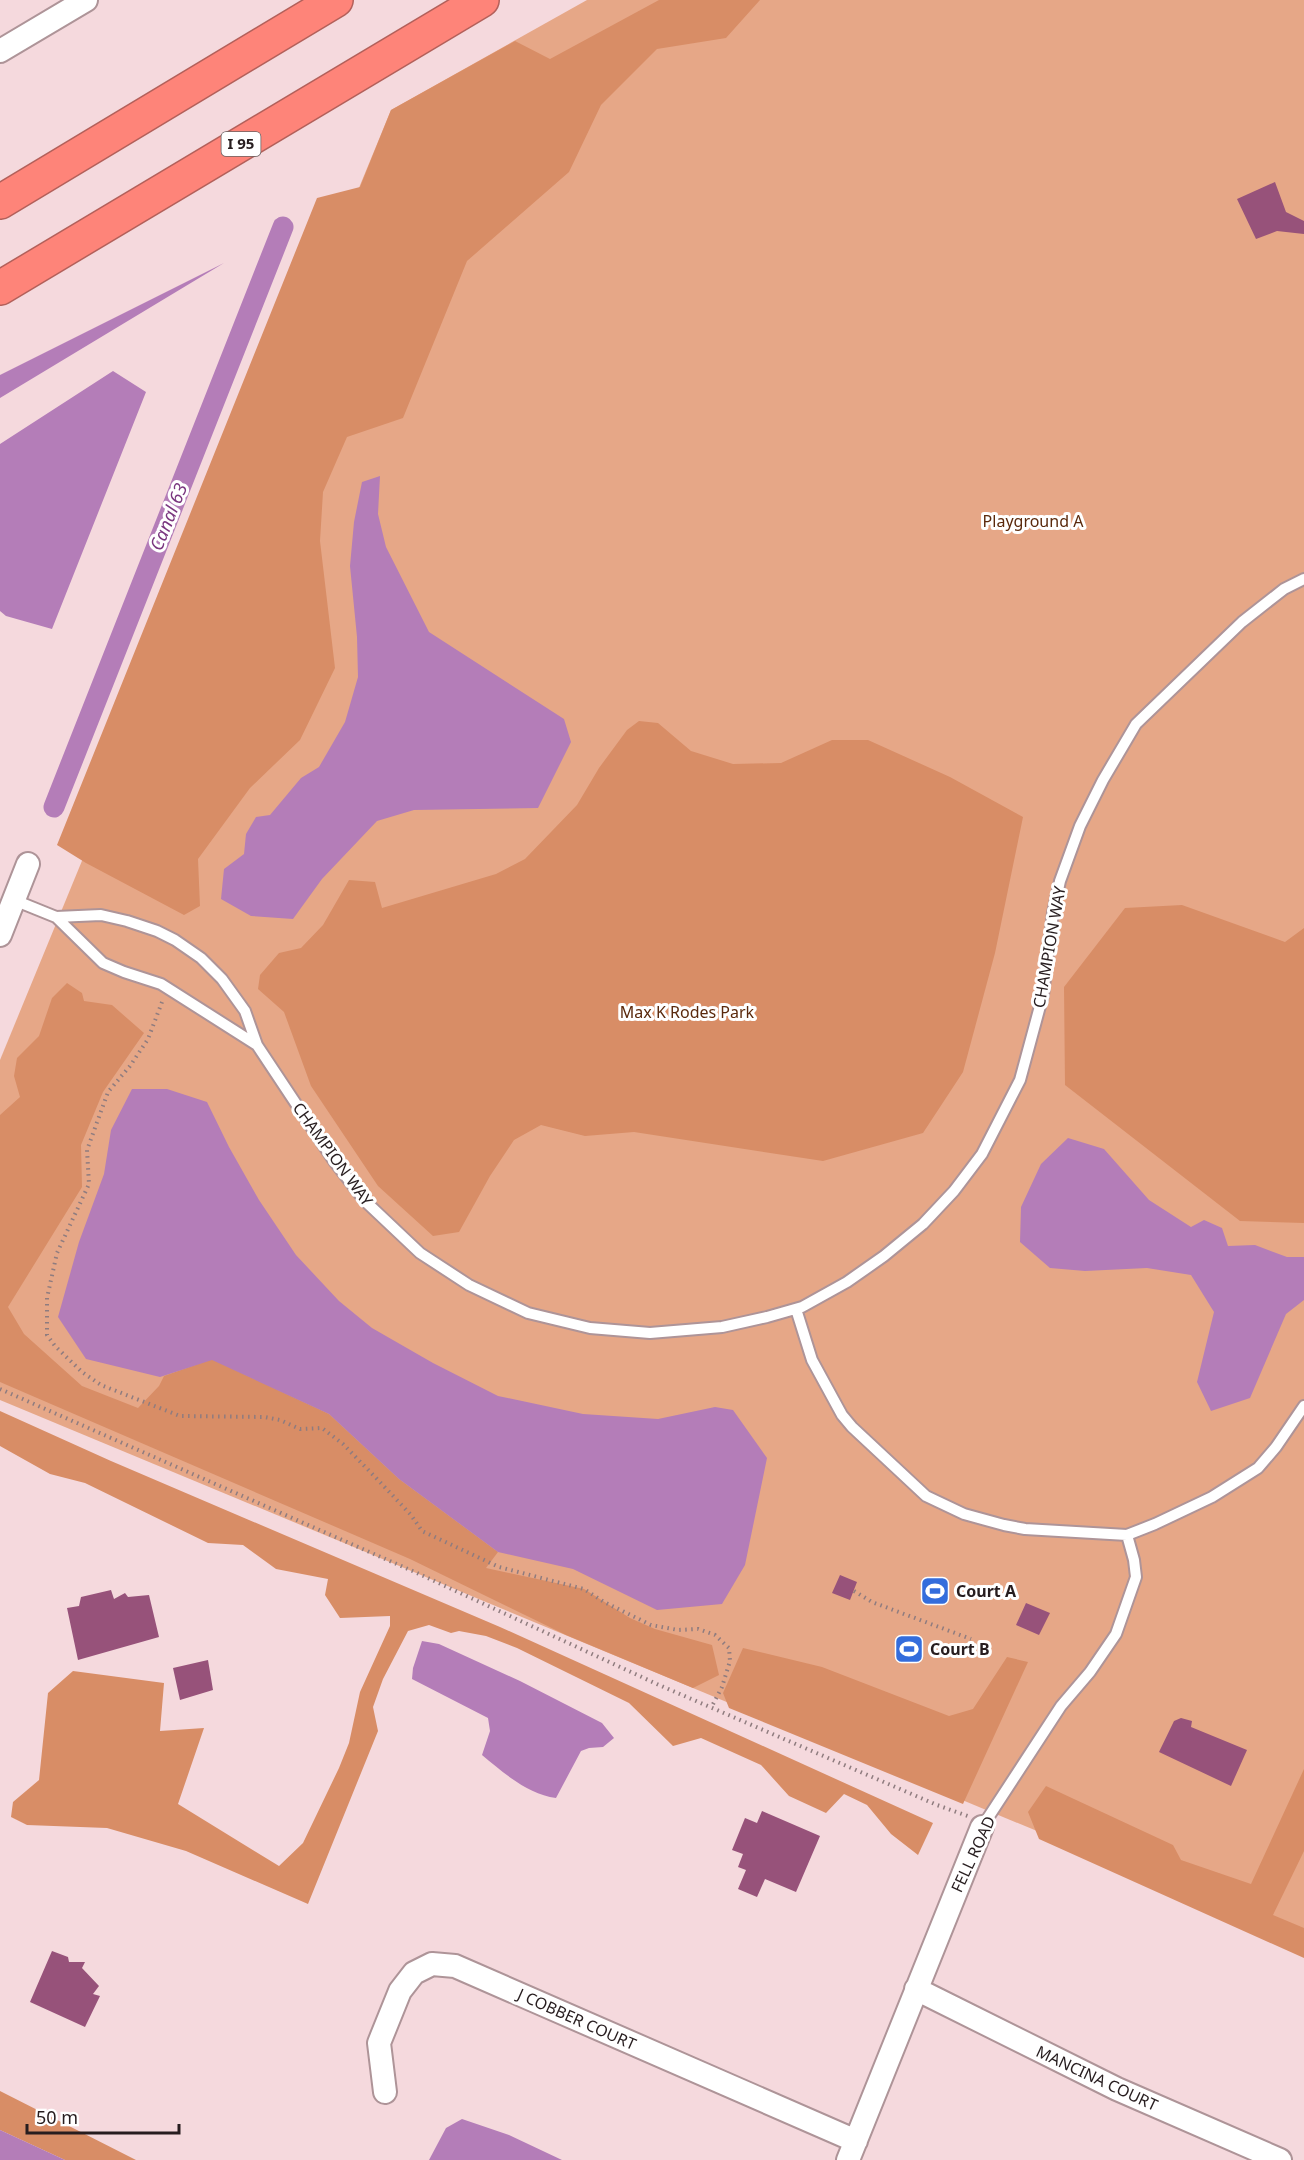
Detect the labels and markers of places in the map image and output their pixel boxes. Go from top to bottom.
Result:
sports icon: Court A [919,1575,951,1607]
place label: Court A [956,1580,1017,1602]
sports icon: Court B [893,1633,925,1665]
place label: Court B [930,1638,990,1660]

